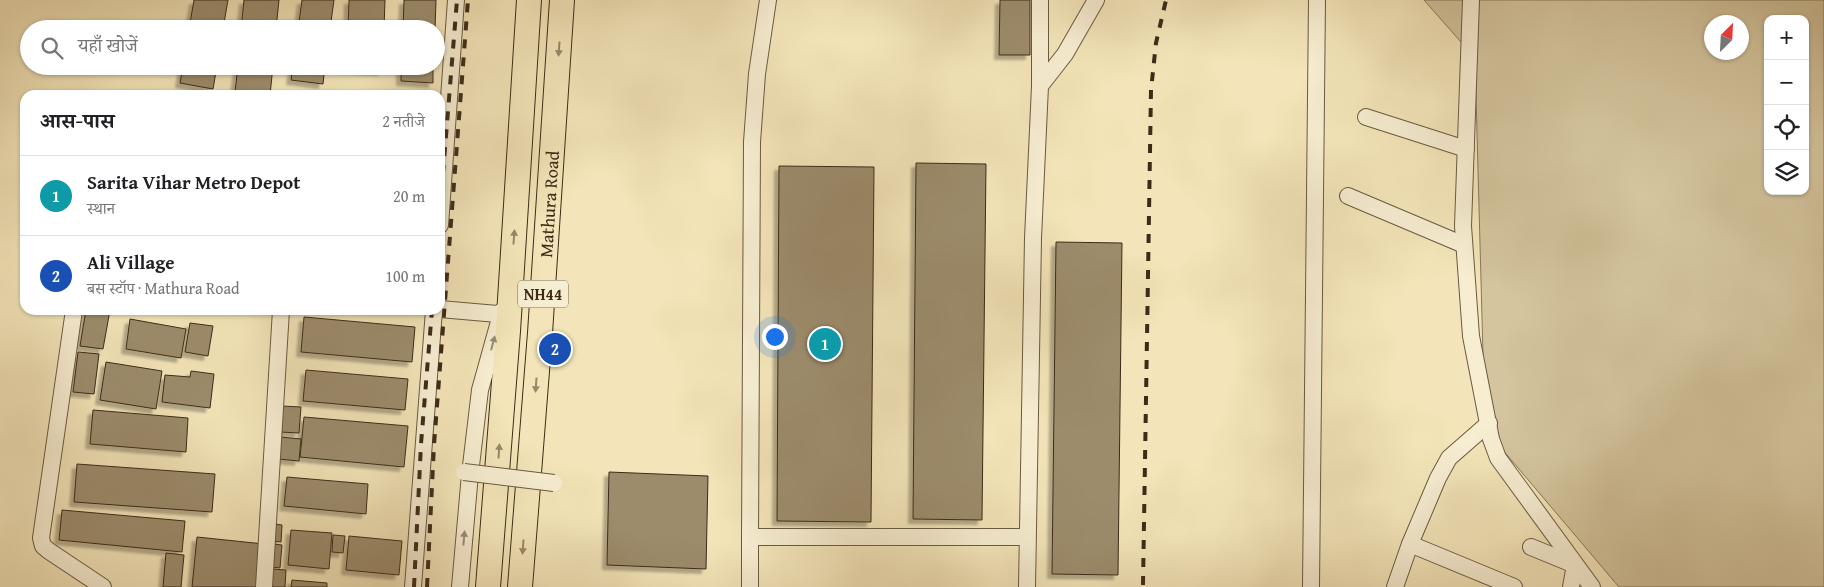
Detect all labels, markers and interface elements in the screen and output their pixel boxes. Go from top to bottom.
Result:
north arrow [1704,15,1749,60]
map controls [1764,15,1809,195]
button: + [1764,15,1809,60]
search box [20,20,445,75]
text: यहाँ खोजें [78,31,138,59]
icon: search [38,34,66,62]
one-way arrow [554,41,562,57]
button: − [1764,60,1809,105]
text: आस-पास [40,105,114,136]
button: locate [1764,105,1809,150]
text: 2 नतीजे [382,109,425,133]
street label: Mathura Road [532,149,566,258]
button: layers [1764,150,1809,195]
text: Sarita Vihar Metro Depot [87,168,300,196]
text: 1 [52,184,60,208]
text: 20 m [393,184,425,208]
text: स्थान [87,196,115,220]
one-way arrow [510,228,518,244]
text: Ali Village [87,248,175,276]
text: 2 [52,264,60,288]
text: 100 m [385,264,425,288]
text: बस स्टॉप · Mathura Road [87,276,240,300]
road number: NH44 [518,280,568,308]
your location [762,324,788,350]
pin: 1 [809,325,841,363]
pin: 2 [539,330,571,368]
one-way arrow [489,336,497,351]
one-way arrow [532,378,540,394]
one-way arrow [495,443,503,459]
one-way arrow [460,530,468,546]
one-way arrow [519,540,527,556]

